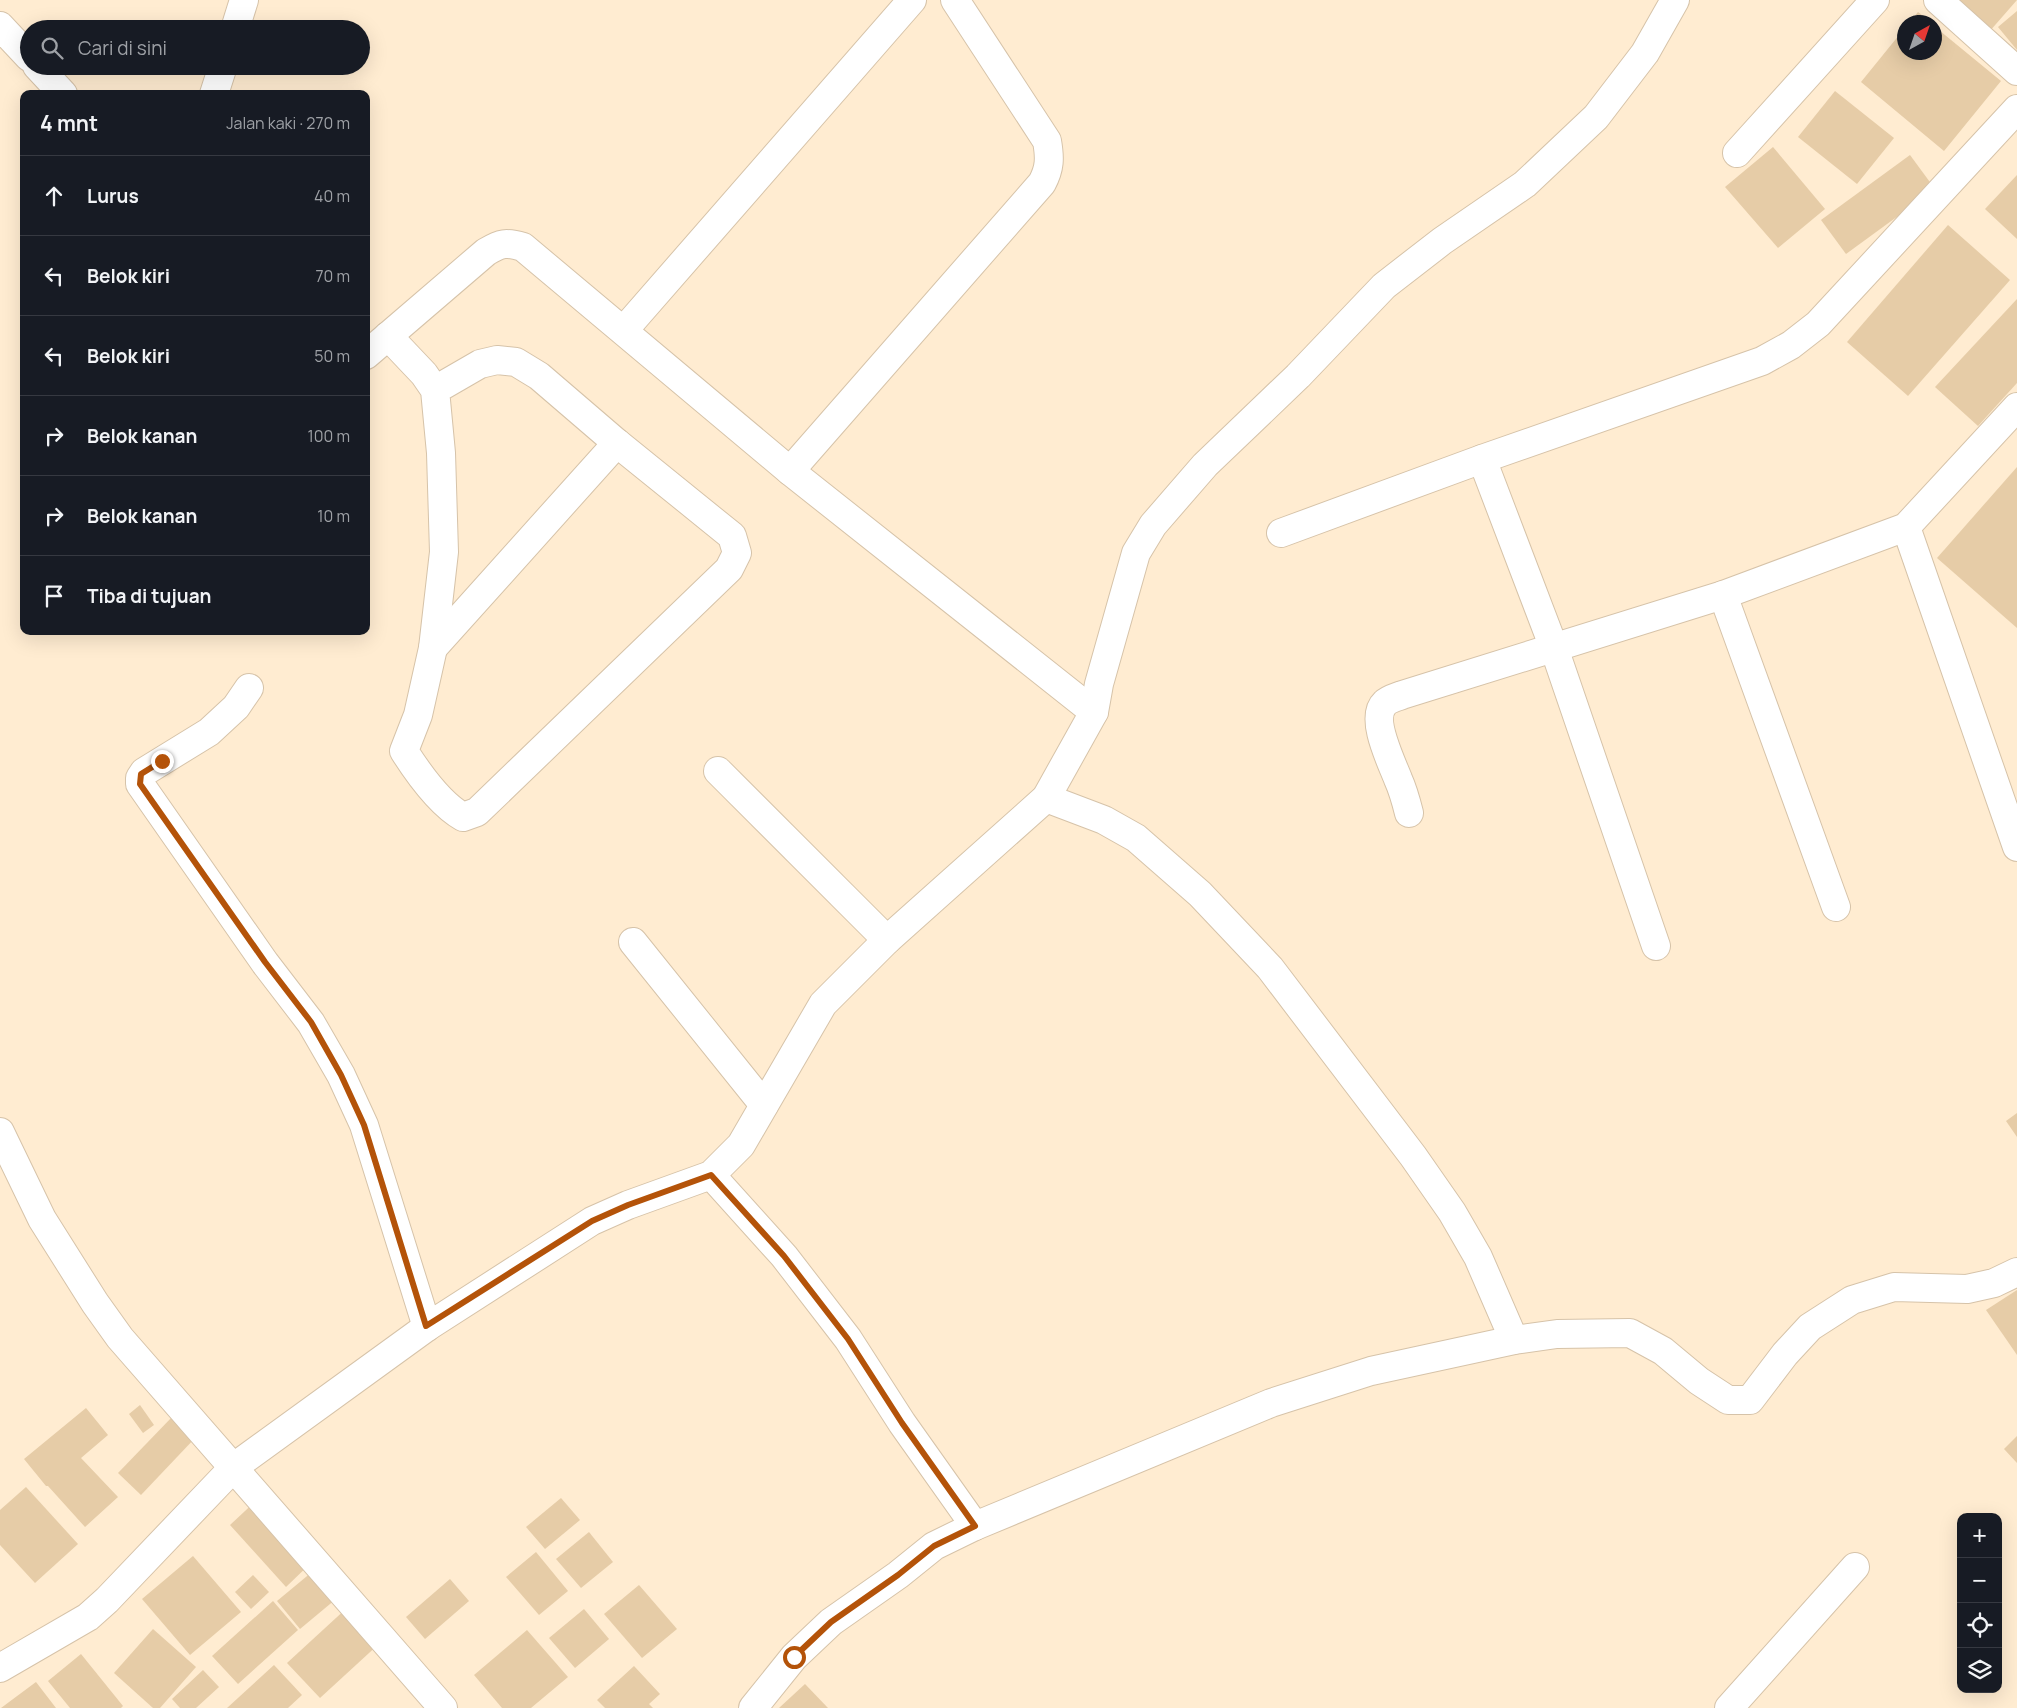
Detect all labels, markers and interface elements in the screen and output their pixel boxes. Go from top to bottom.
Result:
north arrow [1897,15,1942,60]
search box [20,20,370,75]
icon: search [38,34,66,62]
text: Cari di sini [78,35,167,61]
text: 4 mnt [40,109,98,137]
text: Jalan kaki · 270 m [226,112,350,134]
icon: ahead [40,182,68,210]
text: Lurus [87,183,139,209]
text: 40 m [314,185,350,207]
icon: left [40,262,68,290]
text: Belok kiri [87,263,170,289]
text: 70 m [315,265,350,287]
icon: left [40,342,68,370]
text: Belok kiri [87,343,170,369]
text: 50 m [314,345,350,367]
icon: right [40,422,68,450]
text: Belok kanan [87,423,197,449]
text: 100 m [307,425,350,447]
icon: right [40,502,68,530]
text: Belok kanan [87,503,197,529]
text: 10 m [317,505,350,527]
icon: arrive [40,582,68,610]
text: Tiba di tujuan [87,583,211,609]
route end [151,750,174,773]
map controls [1957,1513,2002,1693]
button: + [1957,1513,2002,1558]
button: − [1957,1558,2002,1603]
button: locate [1957,1603,2002,1648]
route start [783,1646,806,1669]
button: layers [1957,1648,2002,1693]

